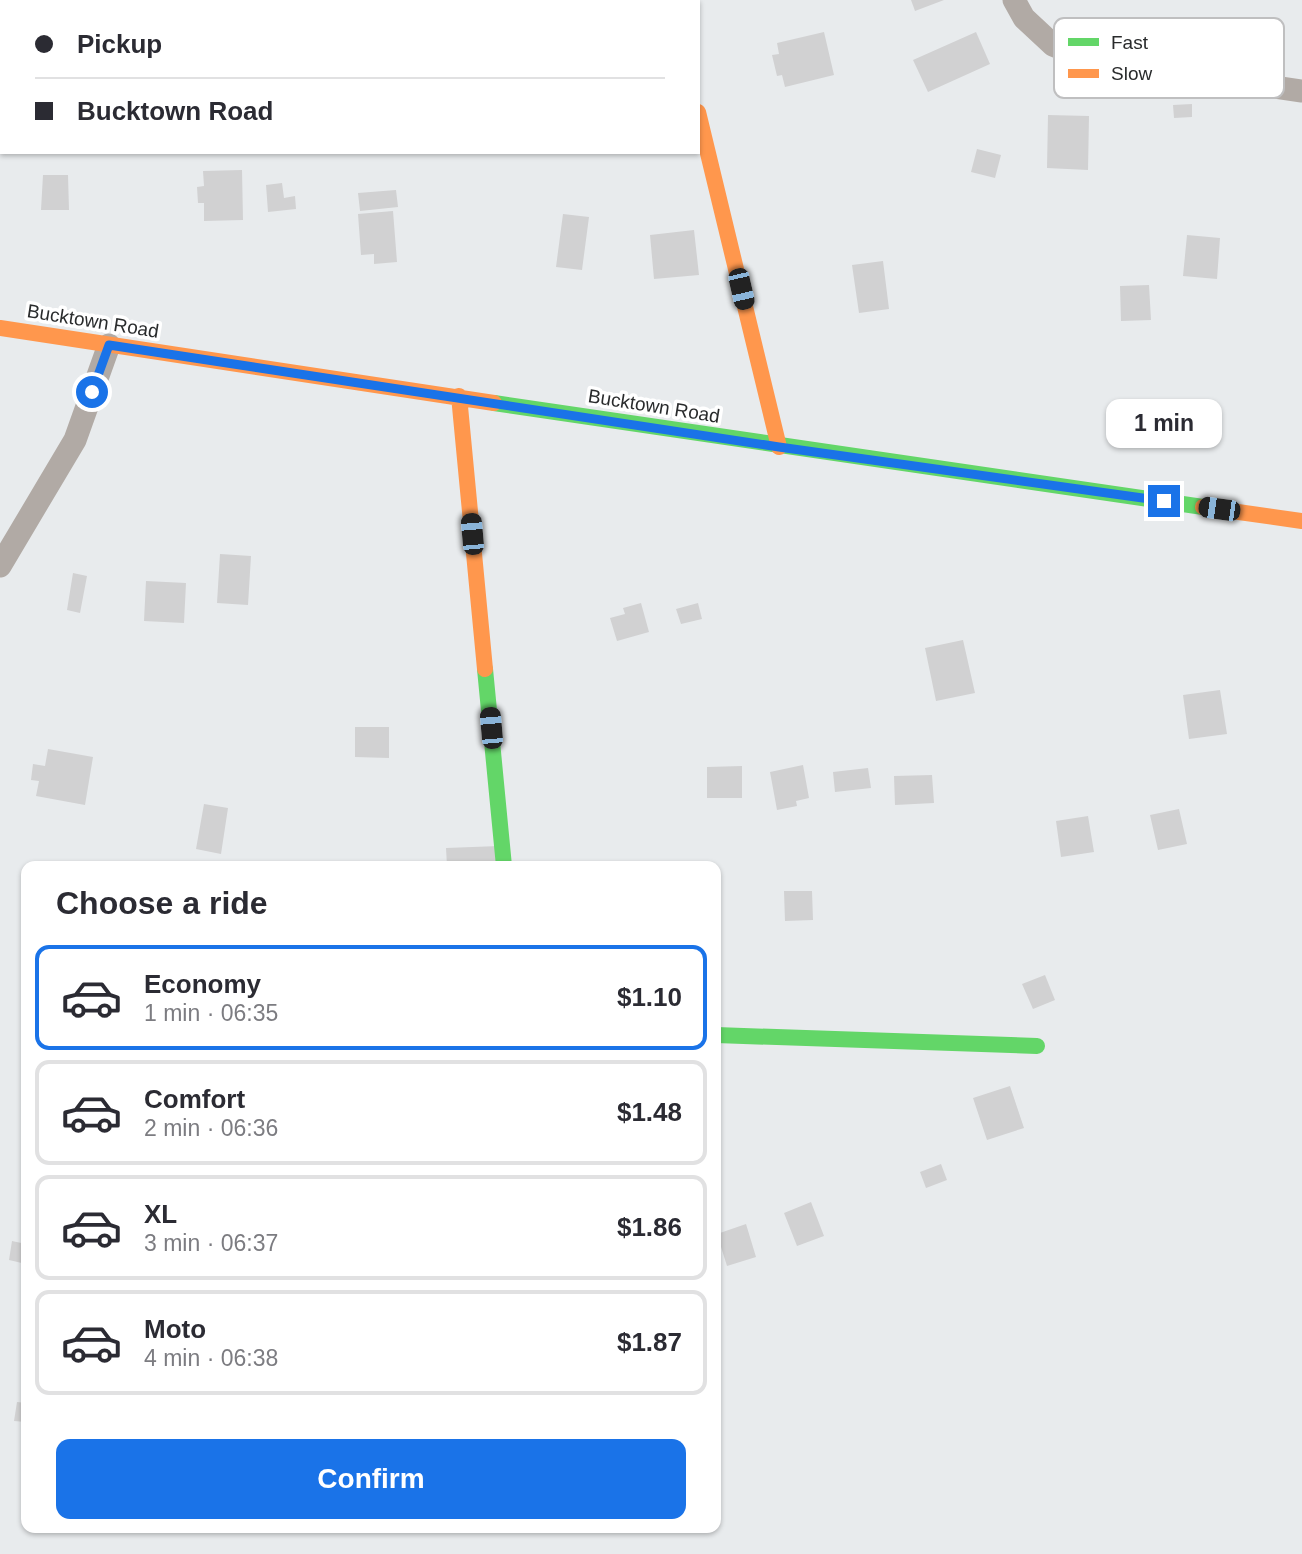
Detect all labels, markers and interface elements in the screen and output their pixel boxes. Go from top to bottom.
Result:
legend [1054,18,1284,98]
text: Pickup [77,29,162,59]
text: Fast [1111,32,1149,53]
text: Slow [1111,63,1152,84]
text: Bucktown Road [77,96,273,126]
car [727,266,756,312]
street label: Bucktown Road [26,300,160,342]
route start [76,376,108,408]
street label: Bucktown Road [587,385,721,427]
callout: 1 min [1106,400,1222,448]
text: 1 min [1134,410,1194,436]
route end [1148,485,1180,517]
car [1197,496,1242,522]
car [460,512,485,556]
car [479,706,504,750]
text: Choose a ride [56,885,268,921]
icon: car [60,966,123,1029]
text: Economy [144,969,261,999]
text: $1.10 [617,982,682,1012]
text: 1 min · 06:35 [144,1000,278,1026]
icon: car [60,1081,123,1144]
text: Comfort [144,1084,245,1114]
text: $1.48 [617,1097,682,1127]
text: 2 min · 06:36 [144,1115,278,1141]
icon: car [60,1196,123,1259]
text: XL [144,1199,177,1229]
text: $1.86 [617,1212,682,1242]
text: 3 min · 06:37 [144,1230,278,1256]
icon: car [60,1311,123,1374]
text: Moto [144,1314,206,1344]
text: $1.87 [617,1327,682,1357]
text: 4 min · 06:38 [144,1345,278,1371]
button: Confirm [56,1439,686,1519]

